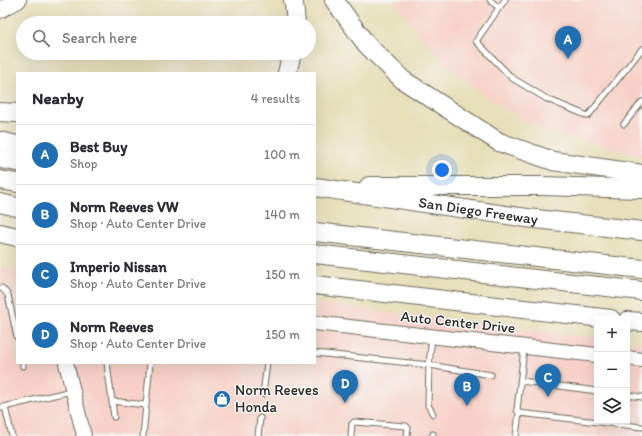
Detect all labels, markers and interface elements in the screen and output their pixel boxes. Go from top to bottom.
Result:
search box [16,16,316,60]
pin: A [555,26,581,59]
icon: search [30,27,52,49]
text: Search here [62,29,137,47]
text: Nearby [32,88,84,108]
text: 4 results [251,91,300,106]
text: Best Buy [70,138,127,156]
text: A [41,147,49,162]
text: 100 m [264,147,300,162]
text: Shop [70,156,97,171]
your location [432,160,452,180]
street label: San Diego Freeway [417,193,539,228]
text: Norm Reeves VW [70,198,179,216]
text: B [41,207,49,222]
text: 140 m [264,207,300,222]
text: Shop · Auto Center Drive [70,216,206,231]
text: Imperio Nissan [70,258,167,276]
text: C [41,267,49,282]
text: 150 m [265,267,300,282]
text: Shop · Auto Center Drive [70,276,206,291]
street label: Auto Center Drive [400,307,516,337]
map controls [594,316,630,424]
button: + [594,316,630,352]
text: Norm Reeves [70,318,154,336]
text: D [41,327,49,342]
text: 150 m [265,327,300,342]
text: Shop · Auto Center Drive [70,336,206,351]
button: − [594,352,630,388]
pin: C [535,364,561,397]
pin: D [332,370,358,403]
pin: B [454,373,480,406]
place label: Norm Reeves Honda [235,381,319,416]
button: layers [594,388,630,424]
shop icon: Norm Reeves Honda [212,389,232,409]

